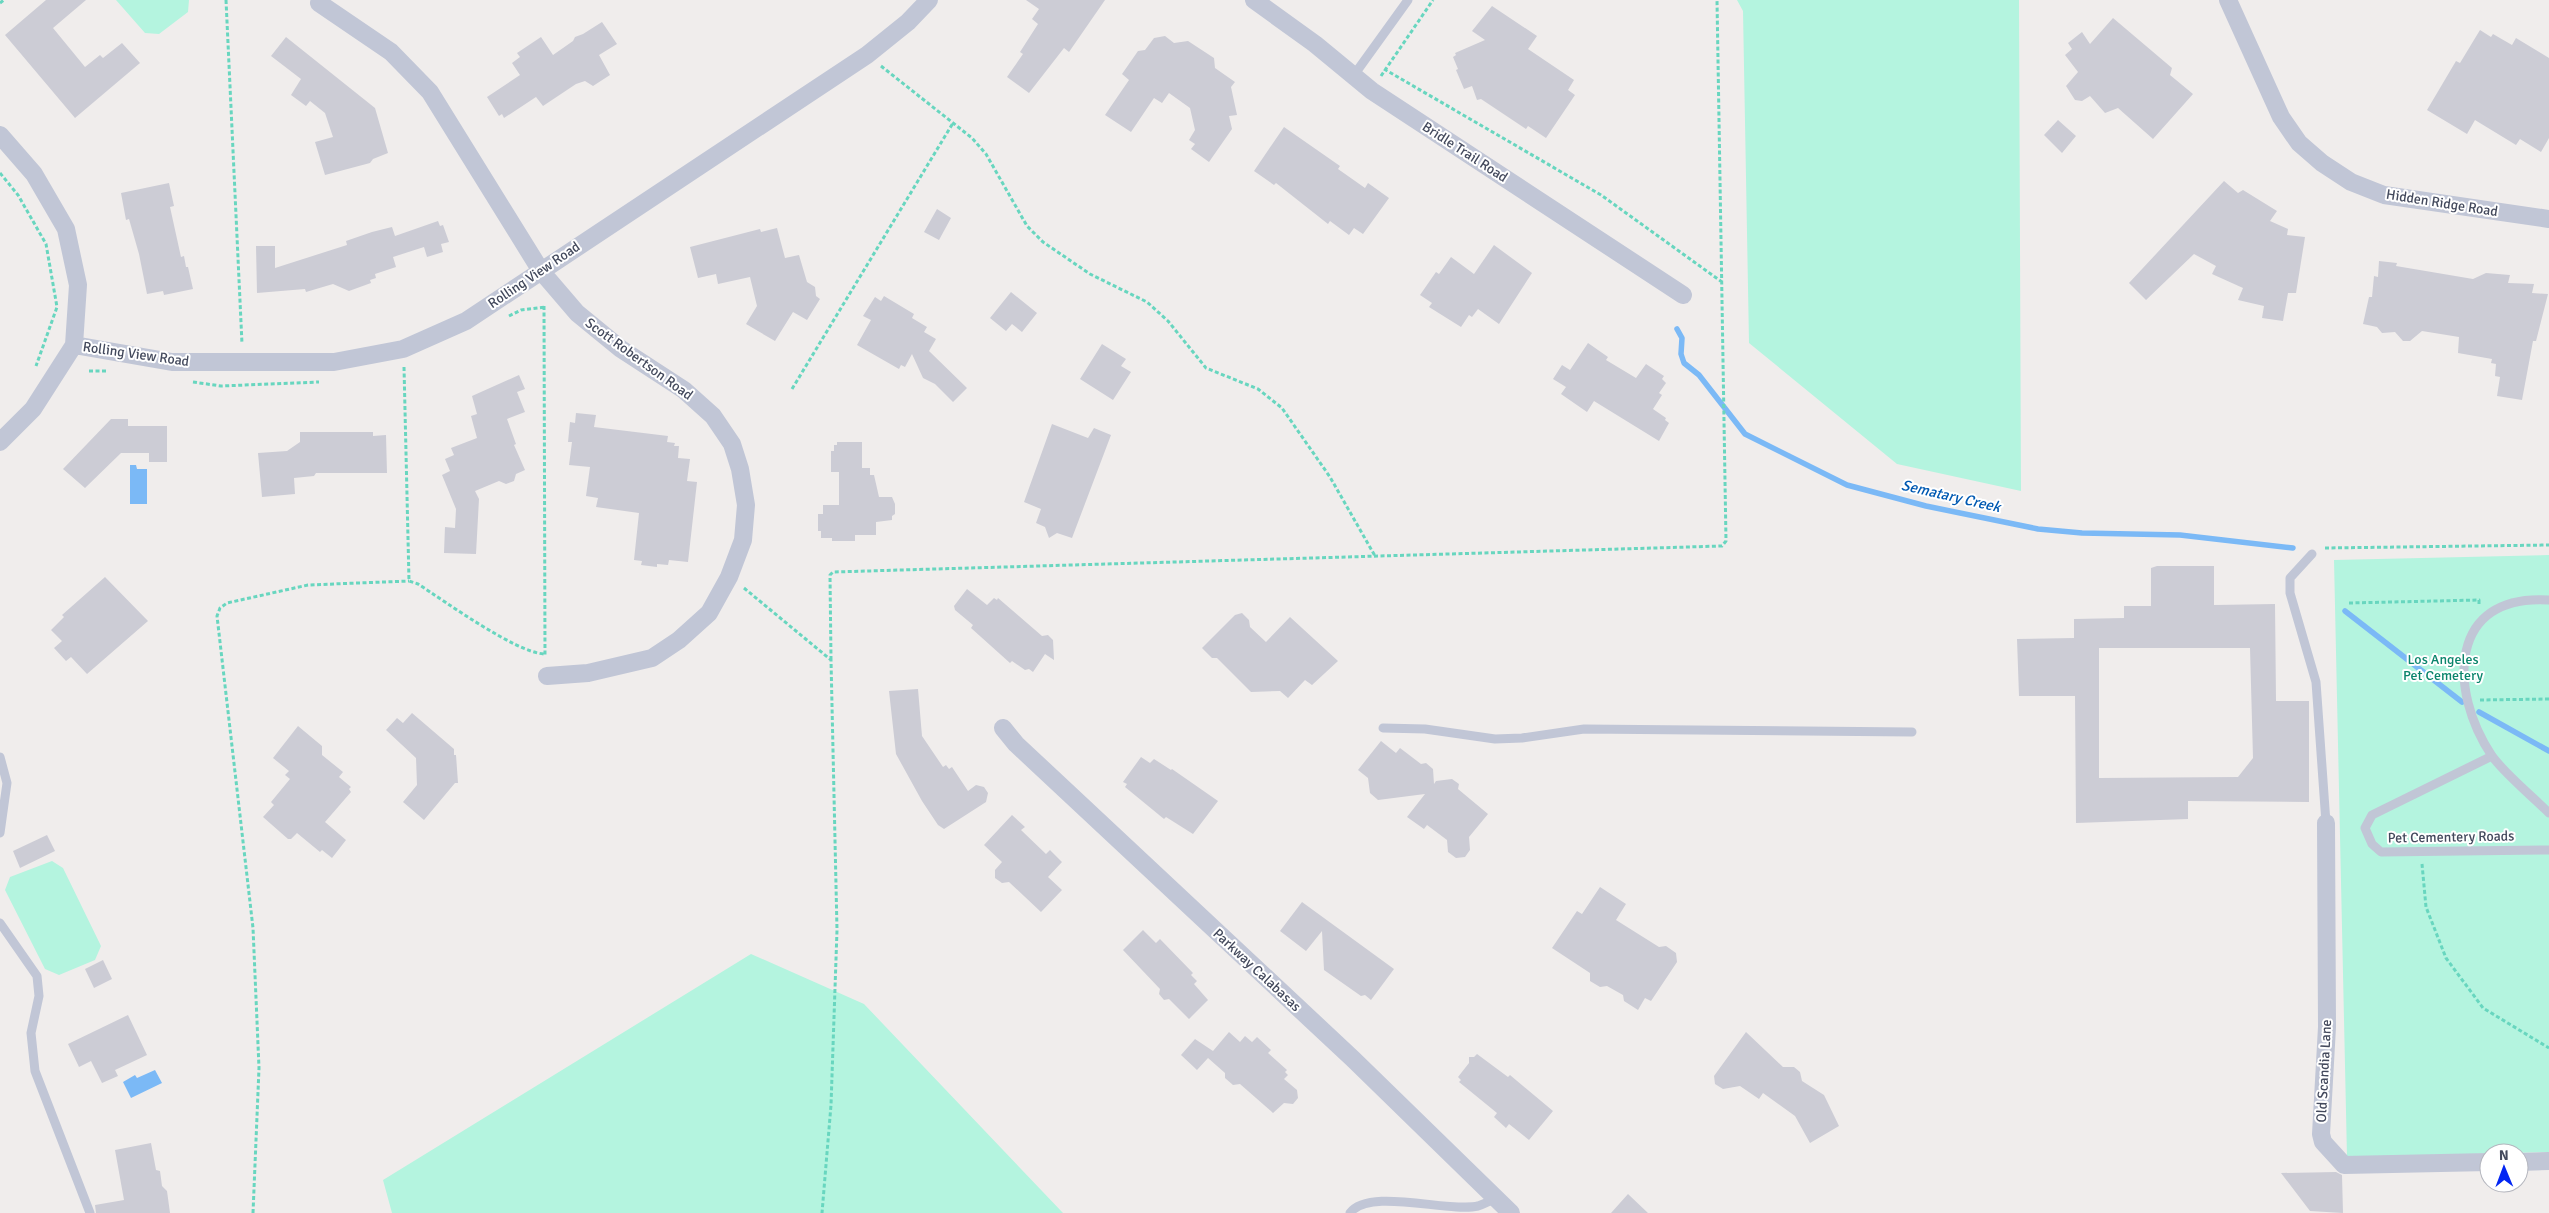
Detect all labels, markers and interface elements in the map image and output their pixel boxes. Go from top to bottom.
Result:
street label: Bridle Trail Road [1419,118,1511,186]
street label: Hidden Ridge Road [2385,186,2499,220]
street label: Rolling View Road [485,238,583,312]
street label: Scott Robertson Road [582,314,696,404]
street label: Rolling View Road [82,338,190,370]
water label: Sematary Creek [1900,476,2004,516]
park label: Los Angeles Pet Cemetery [2403,651,2483,684]
street label: Pet Cementery Roads [2388,827,2514,847]
street label: Parkway Calabasas [1210,925,1304,1015]
street label: Old Scandia Lane [2313,1019,2335,1123]
north arrow [2479,1143,2529,1193]
text: N [2499,1147,2509,1164]

